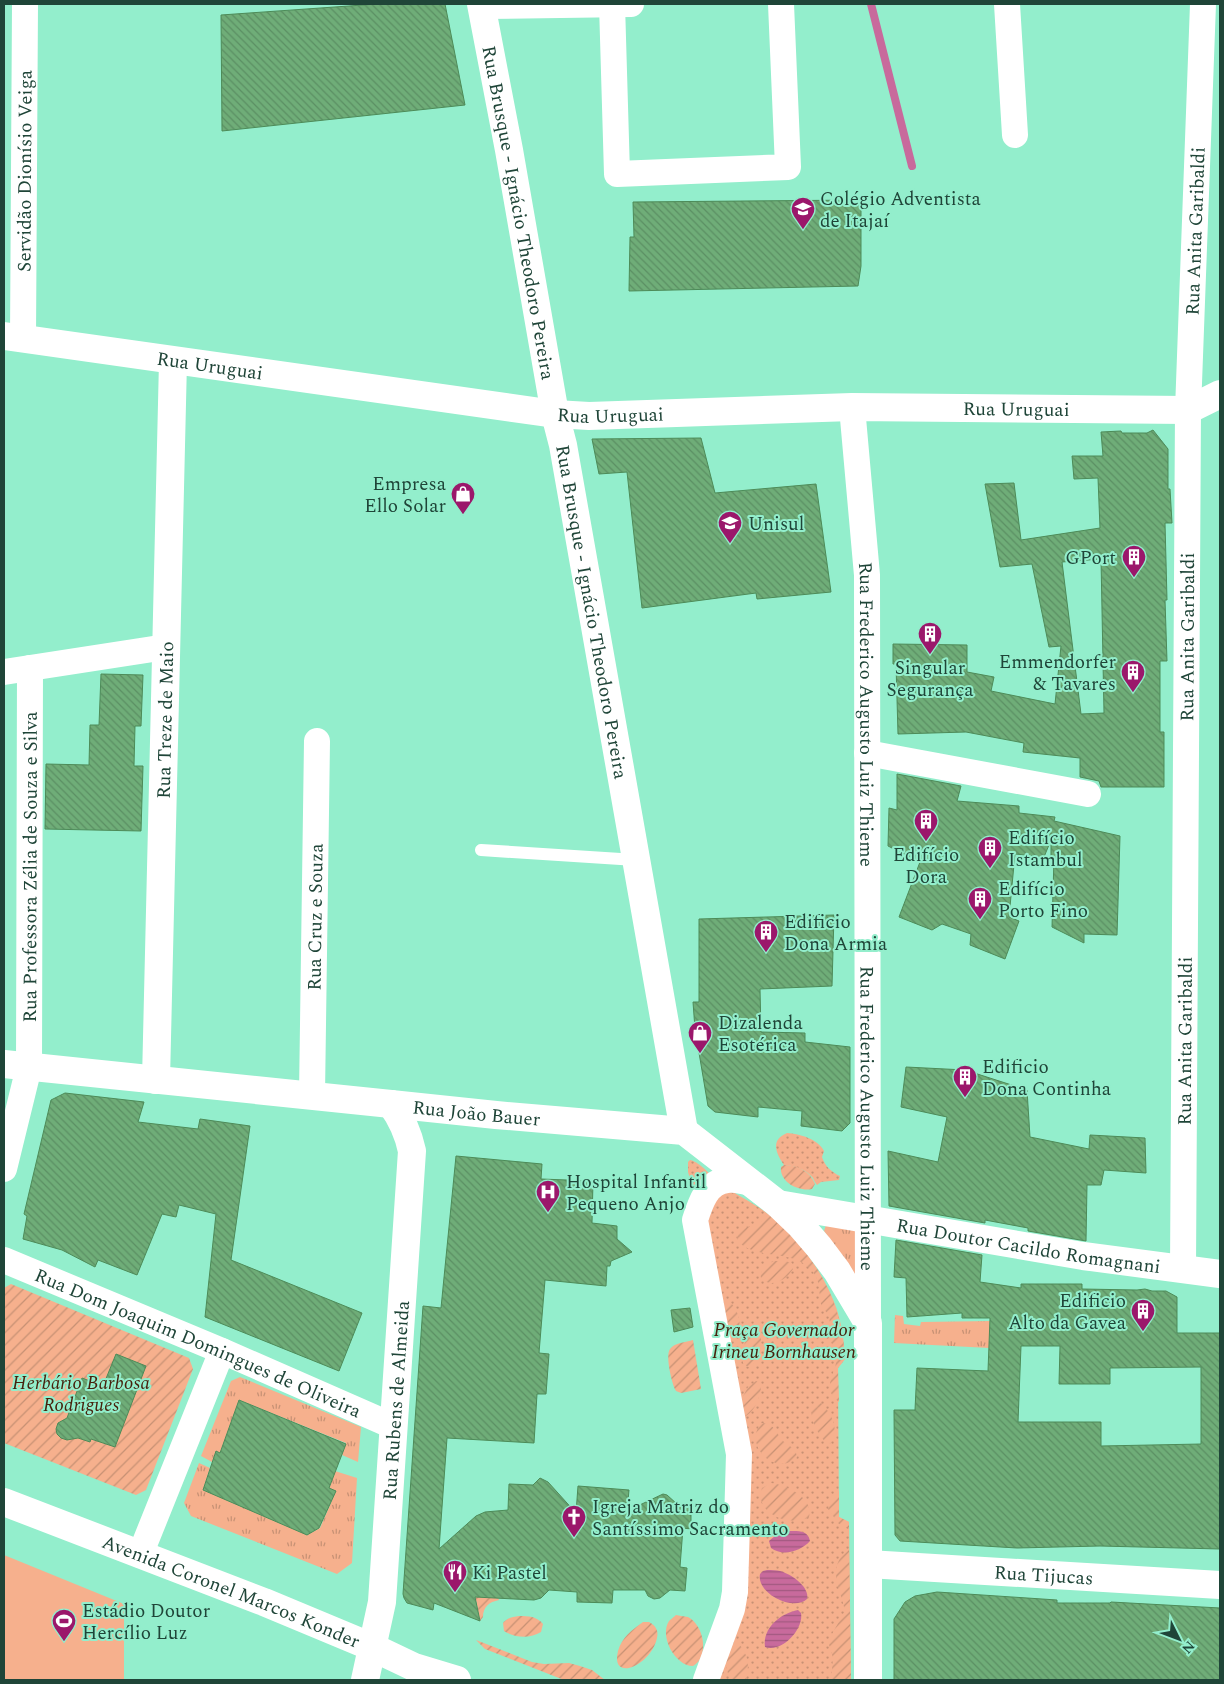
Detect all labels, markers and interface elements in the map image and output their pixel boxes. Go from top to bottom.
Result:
street label: Rua Brusque - Ignácio Theodoro Pereira [473,43,562,383]
street label: Servidão Dionísio Veiga [10,69,41,272]
street label: Rua Anita Garibaldi [1179,146,1214,316]
place label: Colégio Adventista de Itajaí [820,185,981,236]
school or university icon: Colégio Adventista de Itajaí [790,196,816,230]
street label: Rua Uruguai [155,345,265,388]
street label: Rua Uruguai [963,395,1070,425]
street label: Rua Uruguai [556,400,664,432]
street label: Rua Brusque - Ignácio Theodoro Pereira [547,443,635,782]
place label: Empresa Ello Solar [364,470,447,521]
shop icon: Empresa Ello Solar [450,481,476,515]
school or university icon: Unisul [717,510,743,544]
place label: Unisul [748,510,804,539]
place label: GPort [1065,544,1116,573]
building icon: GPort [1121,544,1147,578]
street label: Rua Anita Garibaldi [1173,553,1203,722]
street label: Rua Frederico Augusto Luiz Thieme [850,561,880,867]
building icon: Singular Segurança [917,621,943,655]
street label: Rua Treze de Maio [150,641,182,799]
place label: Emmendorfer & Tavares [999,648,1116,699]
place label: Singular Segurança [886,654,974,705]
building icon: Emmendorfer & Tavares [1120,659,1146,693]
street label: Rua Professora Zélia de Souza e Silva [16,711,46,1023]
building icon: Edifício Dora [913,808,939,842]
place label: Edifício Istambul [1008,824,1082,875]
building icon: Edifício Istambul [977,835,1003,869]
place label: Edifício Dora [893,841,959,892]
street label: Rua Cruz e Souza [300,843,332,991]
place label: Edifício Porto Fino [998,875,1088,926]
building icon: Edifício Porto Fino [967,886,993,920]
place label: Edificio Dona Armia [784,908,888,959]
building icon: Edificio Dona Armia [753,919,779,953]
street label: Rua Anita Garibaldi [1171,957,1201,1125]
street label: Rua Frederico Augusto Luiz Thieme [852,966,881,1271]
place label: Dizalenda Esotérica [718,1009,803,1060]
shop icon: Dizalenda Esotérica [687,1020,713,1054]
place label: Edificio Dona Continha [982,1053,1112,1104]
building icon: Edificio Dona Continha [952,1064,978,1098]
street label: Rua João Bauer [411,1093,542,1135]
place label: Hospital Infantil Pequeno Anjo [566,1168,706,1219]
hospital icon: Hospital Infantil Pequeno Anjo [535,1179,561,1213]
street label: Rua Doutor Cacildo Romagnani [894,1211,1162,1282]
street label: Rua Dom Joaquim Domingues de Oliveira [30,1261,366,1427]
place label: Edificio Alto da Gavea [1008,1287,1127,1338]
building icon: Edificio Alto da Gavea [1130,1298,1156,1332]
street label: Rua Rubens de Almeida [376,1299,418,1501]
park label: Praça Governador Irineu Bornhausen [712,1316,856,1367]
park label: Herbário Barbosa Rodrigues [12,1369,150,1420]
place label: Igreja Matriz do Santíssimo Sacramento [592,1493,788,1544]
church icon: Igreja Matriz do Santíssimo Sacramento [561,1504,587,1538]
street label: Avenida Coronel Marcos Konder [97,1528,365,1657]
restaurant icon: Ki Pastel [442,1559,468,1593]
place label: Ki Pastel [472,1559,547,1588]
street label: Rua Tijucas [993,1559,1094,1593]
place label: Estádio Doutor Hercílio Luz [82,1597,211,1648]
sports icon: Estádio Doutor Hercílio Luz [51,1608,77,1642]
north arrow [1154,1614,1204,1664]
text: N [1177,1636,1200,1659]

